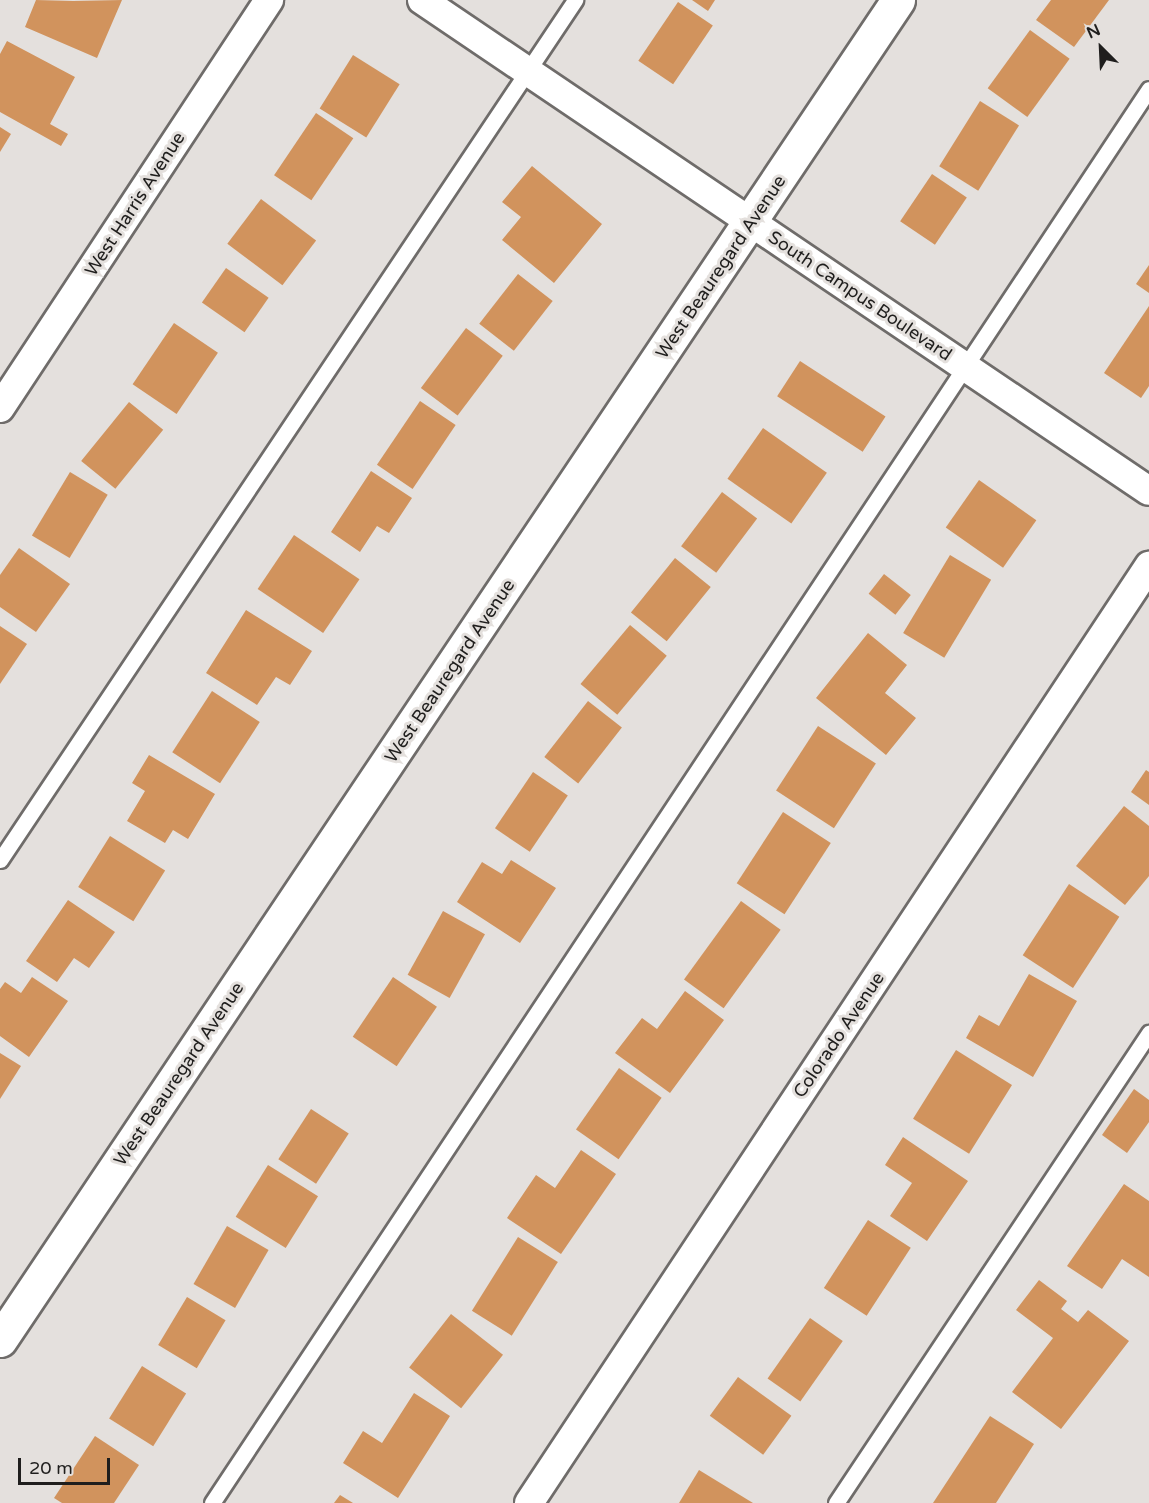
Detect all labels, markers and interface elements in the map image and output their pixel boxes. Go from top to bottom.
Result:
north arrow [1071,18,1131,78]
text: N [1084,20,1104,43]
street label: West Harris Avenue [80,128,190,280]
street label: West Beauregard Avenue [651,171,791,363]
street label: South Campus Boulevard [764,226,956,366]
street label: West Beauregard Avenue [380,575,520,767]
street label: Colorado Avenue [789,968,889,1102]
street label: West Beauregard Avenue [109,978,249,1170]
scale bar [21,1446,112,1484]
text: 20 m [29,1457,73,1479]

